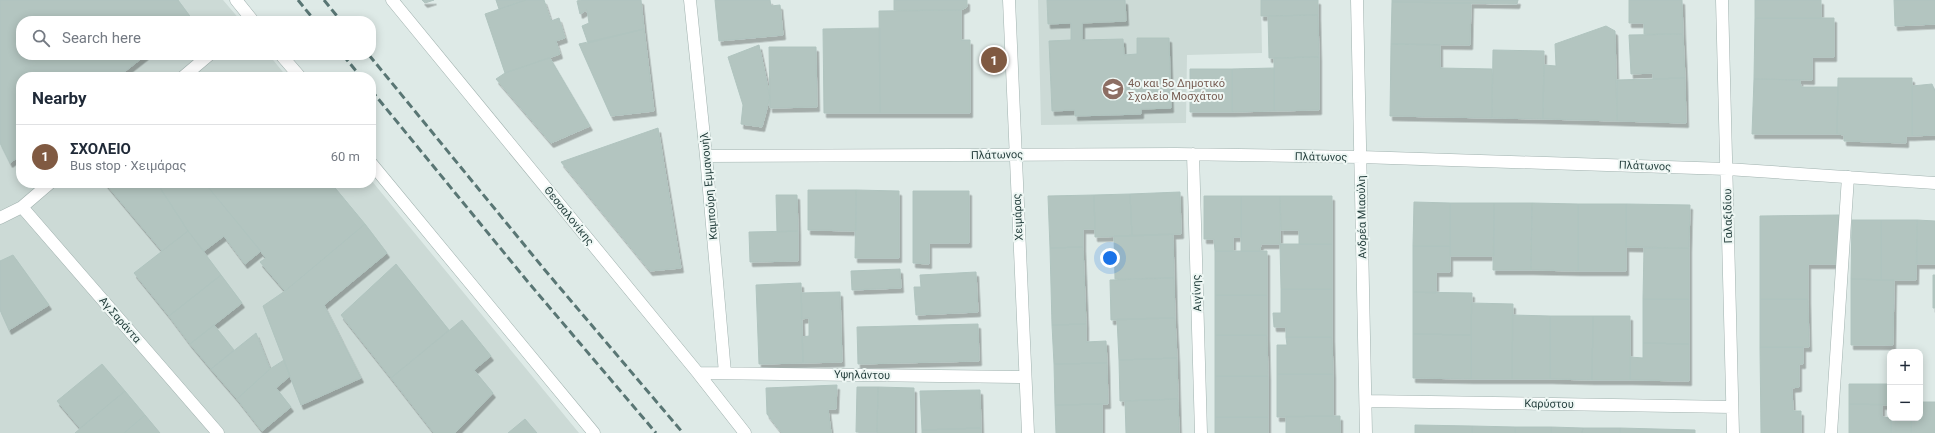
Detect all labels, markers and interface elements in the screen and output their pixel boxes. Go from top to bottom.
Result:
search box [16,16,376,60]
icon: search [30,27,52,49]
text: Search here [62,29,141,47]
pin: 1 [981,45,1007,75]
school or university icon: 4ο και 5ο Δημοτικό Σχολείο Μοσχάτου [1100,76,1126,102]
place label: 4ο και 5ο Δημοτικό Σχολείο Μοσχάτου [1128,77,1225,103]
text: Nearby [32,88,87,108]
street label: Καμπούρη Εμμανουήλ [698,132,720,240]
text: ΣΧΟΛΕΙΟ [70,140,131,158]
street label: Πλάτωνος [971,148,1023,162]
text: 1 [41,149,49,164]
text: 60 m [331,149,360,164]
street label: Πλάτωνος [1295,150,1347,164]
text: Bus stop · Χειμάρας [70,158,186,173]
street label: Πλάτωνος [1619,159,1671,173]
street label: Ανδρέα Μιαούλη [1355,175,1369,259]
street label: Θεσσαλονίκης [541,184,597,248]
street label: Γαλαξιδίου [1721,189,1735,243]
street label: Χειμάρας [1010,193,1026,241]
your location [1100,248,1120,268]
street label: Αιγίνης [1190,274,1204,312]
street label: Αγ.Σαράντα [96,294,144,346]
map controls [1887,349,1923,421]
button: + [1887,349,1923,385]
street label: Υψηλάντου [834,368,890,382]
button: − [1887,385,1923,421]
street label: Καρύστου [1524,397,1574,411]

